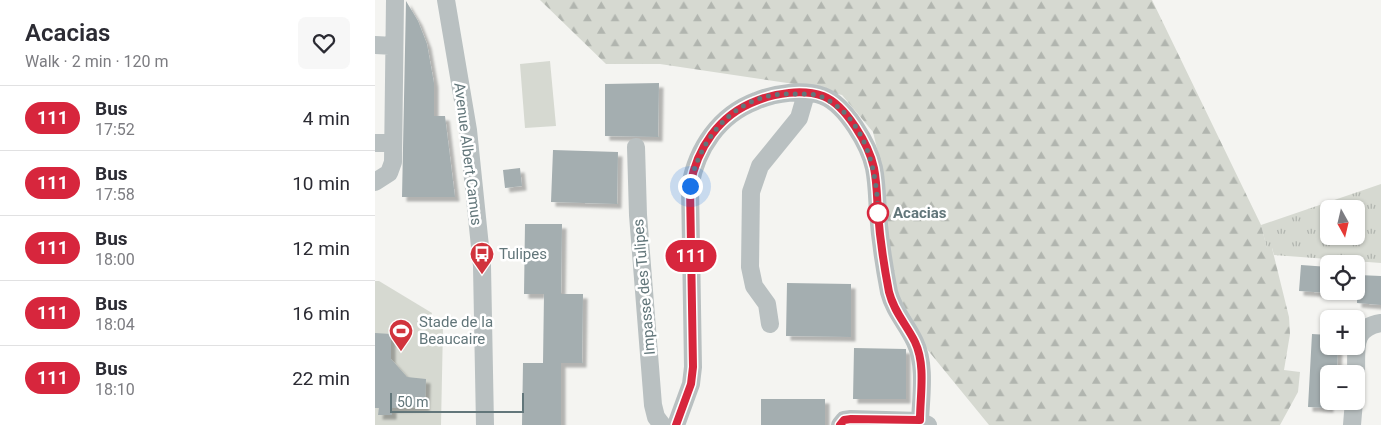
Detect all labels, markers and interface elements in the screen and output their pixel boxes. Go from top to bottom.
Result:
button: heart [298,17,350,69]
text: Acacias [25,19,110,47]
text: Walk · 2 min · 120 m [25,52,169,71]
street label: Avenue Albert Camus [450,82,486,226]
text: Bus [95,97,128,120]
text: 111 [37,107,68,128]
text: 4 min [303,107,350,130]
text: 17:52 [95,120,135,139]
text: Bus [95,162,128,185]
text: 111 [37,172,68,193]
text: 10 min [292,172,350,195]
your location [678,174,703,199]
text: 17:58 [95,185,135,204]
north arrow [1320,200,1365,245]
map controls [1320,200,1365,410]
marker: Acacias [867,202,889,224]
place label: Acacias [893,204,947,222]
street label: Impasse des Tulipes [629,218,659,356]
text: Bus [95,227,128,250]
text: 111 [37,237,68,258]
text: 12 min [292,237,350,260]
line badge: 111 [662,240,720,272]
bus stop icon: Tulipes [469,241,495,275]
place label: Tulipes [499,245,547,263]
text: 111 [676,245,706,266]
text: 18:00 [95,250,135,269]
button: locate [1320,255,1365,300]
text: Bus [95,292,128,315]
text: 111 [37,302,68,323]
text: 16 min [292,302,350,325]
button: + [1320,310,1365,355]
place label: Stade de la Beaucaire [419,313,493,348]
text: 18:04 [95,315,135,334]
sports icon: Stade de la Beaucaire [388,318,414,352]
text: Bus [95,357,128,380]
button: − [1320,365,1365,410]
text: 111 [37,367,68,388]
text: 22 min [292,367,350,390]
text: 18:10 [95,380,135,399]
scale bar [390,390,524,413]
text: 50 m [397,394,429,410]

